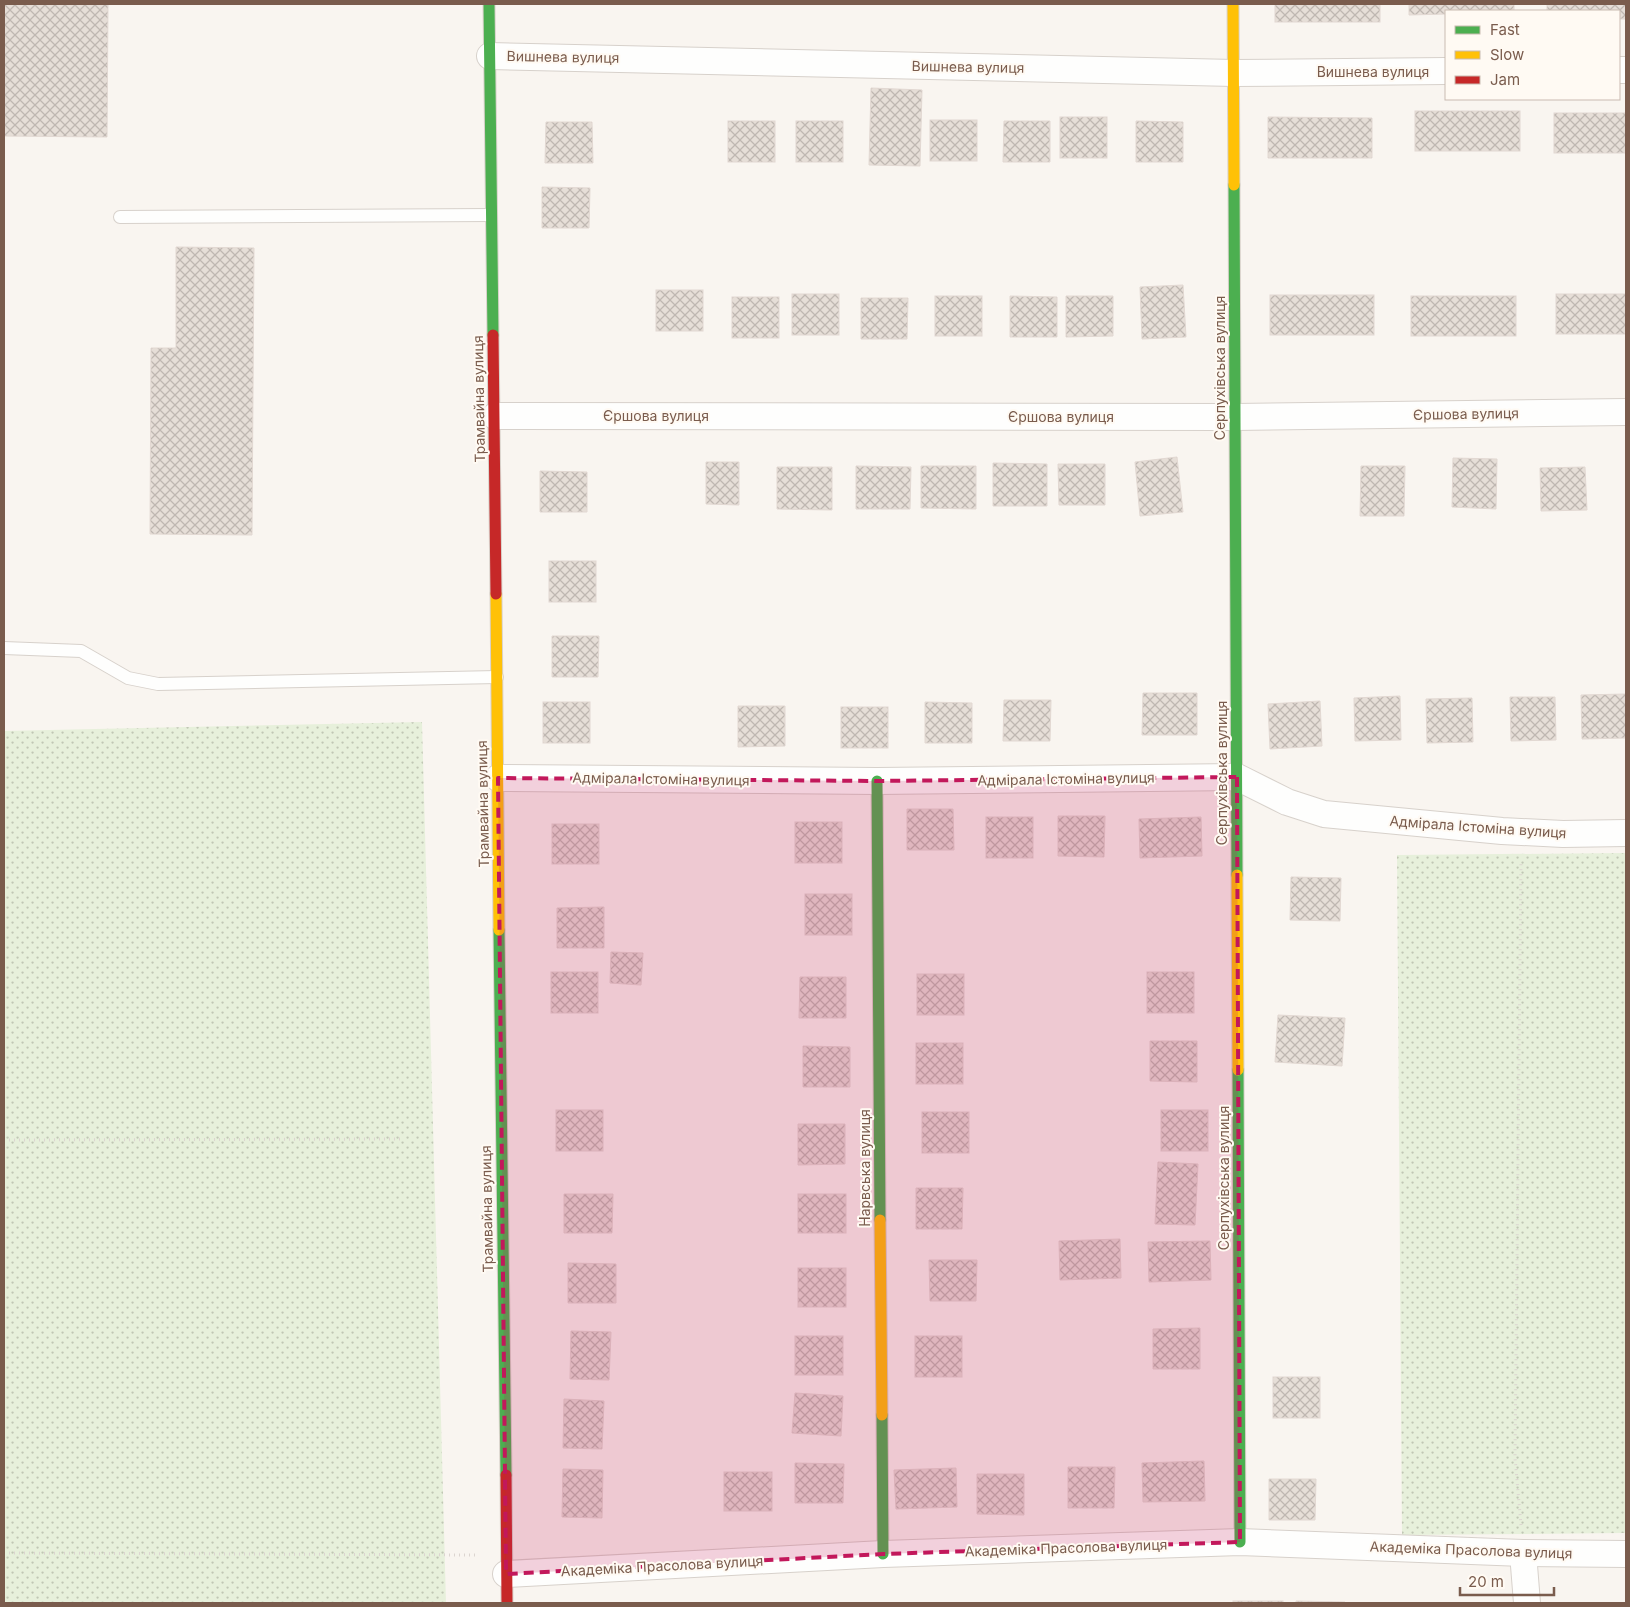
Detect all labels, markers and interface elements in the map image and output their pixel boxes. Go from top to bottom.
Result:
legend [1445,10,1620,100]
text: Fast [1490,20,1520,39]
text: Slow [1490,45,1524,64]
street label: Вишнева вулиця [507,47,620,66]
street label: Вишнева вулиця [912,57,1025,76]
street label: Вишнева вулиця [1317,63,1429,80]
text: Jam [1490,70,1520,89]
street label: Серпухівська вулиця [1211,296,1228,440]
street label: Трамвайна вулиця [469,335,488,463]
street label: Єршова вулиця [1413,404,1519,423]
street label: Єршова вулиця [603,407,709,424]
street label: Єршова вулиця [1008,408,1114,425]
street label: Серпухівська вулиця [1213,701,1230,845]
street label: Трамвайна вулиця [473,740,492,868]
street label: Адмірала Істоміна вулиця [572,768,750,789]
street label: Адмірала Істоміна вулиця [977,768,1155,789]
street label: Адмірала Істоміна вулиця [1389,812,1567,841]
street label: Серпухівська вулиця [1215,1106,1232,1250]
street label: Нарвська вулиця [856,1109,873,1227]
street label: Трамвайна вулиця [477,1145,496,1273]
street label: Академіка Прасолова вулиця [964,1535,1168,1560]
street label: Академіка Прасолова вулиця [1369,1537,1573,1562]
street label: Академіка Прасолова вулиця [560,1552,764,1579]
scale bar [1460,1564,1554,1596]
text: 20 m [1468,1572,1504,1591]

